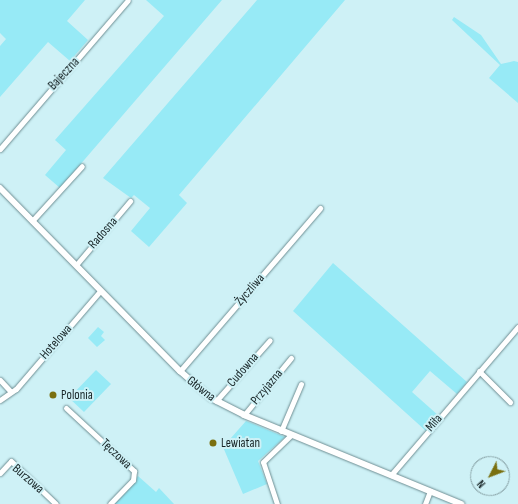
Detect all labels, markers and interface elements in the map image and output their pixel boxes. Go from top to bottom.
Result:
street label: Bajeczna [45,55,83,93]
street label: Radosna [85,214,121,252]
street label: Życzliwa [232,271,268,309]
street label: Hotelowa [37,321,75,363]
street label: Cudowna [224,350,262,390]
street label: Przyjazna [248,366,286,408]
street label: Główna [184,373,218,405]
place label: Polonia [61,387,93,403]
marker: Polonia [48,390,58,400]
street label: Miła [422,411,446,435]
place label: Lewiatan [221,435,260,451]
street label: Tęczowa [97,436,135,472]
marker: Lewiatan [208,438,218,448]
north arrow [470,456,510,496]
street label: Burzowa [9,461,47,497]
text: N [475,477,488,490]

